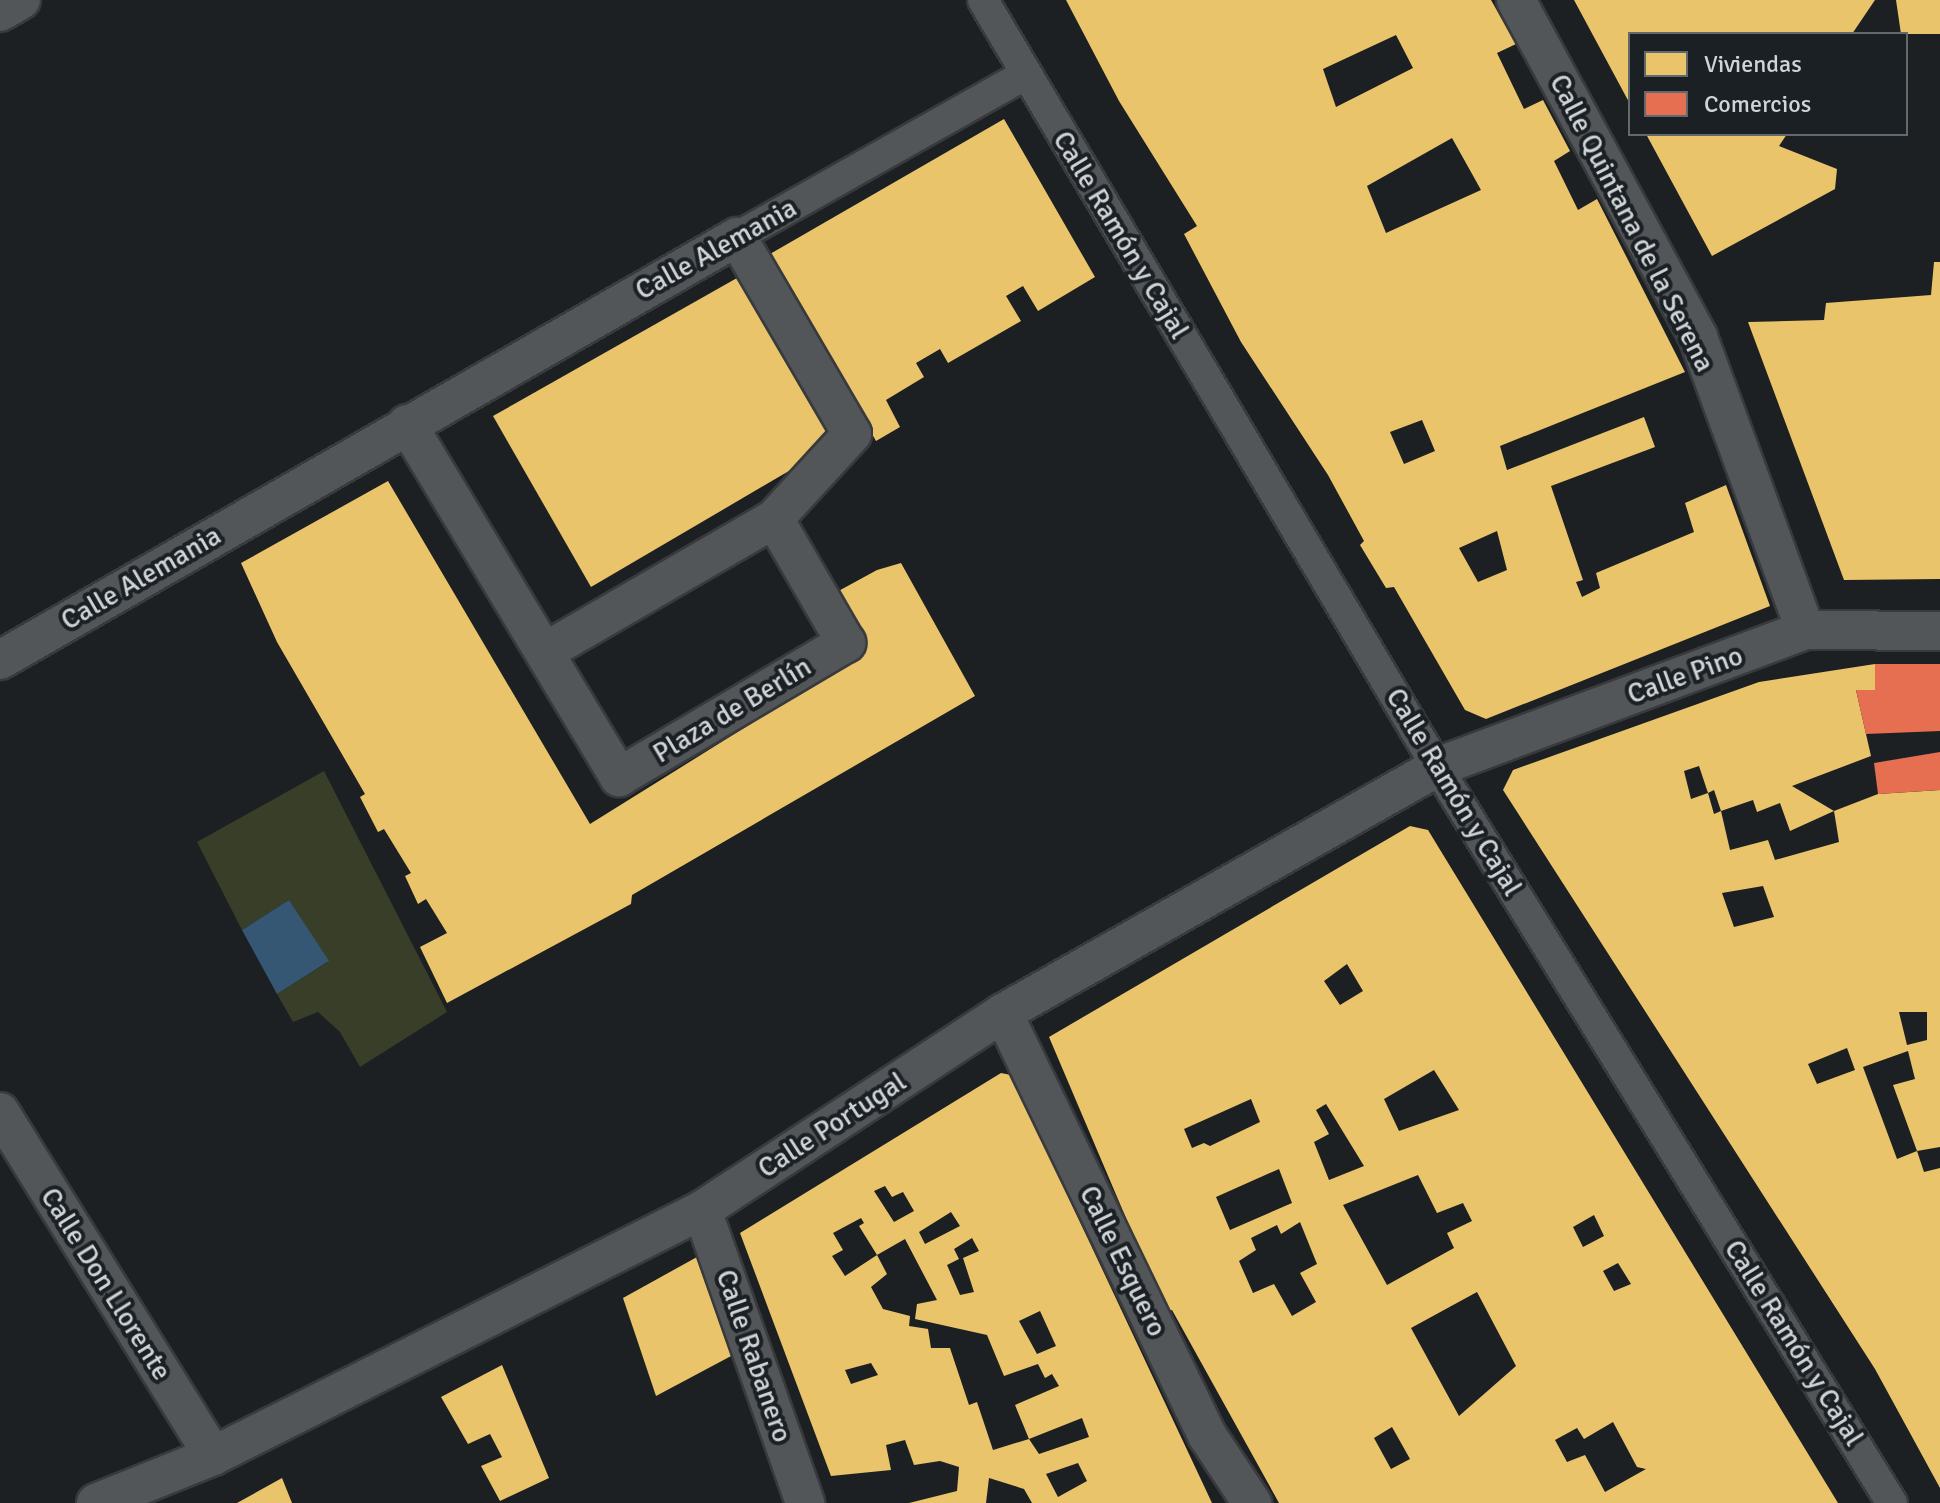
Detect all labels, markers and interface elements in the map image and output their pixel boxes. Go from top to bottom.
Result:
legend [1628,32,1908,136]
text: Viviendas [1704,49,1802,79]
street label: Calle Quintana de la Serena [1542,69,1722,377]
text: Comercios [1704,89,1811,119]
street label: Calle Ramón y Cajal [1046,125,1196,345]
street label: Calle Alemania [629,191,803,307]
street label: Calle Alemania [55,519,227,637]
street label: Calle Pino [1623,639,1747,711]
street label: Plaza de Berlín [647,650,817,770]
street label: Calle Ramón y Cajal [1379,682,1529,902]
street label: Calle Portugal [752,1065,912,1185]
street label: Calle Esquero [1072,1180,1174,1342]
street label: Calle Don Llorente [33,1182,179,1386]
street label: Calle Ramón y Cajal [1717,1234,1871,1452]
street label: Calle Rabanero [709,1265,799,1447]

